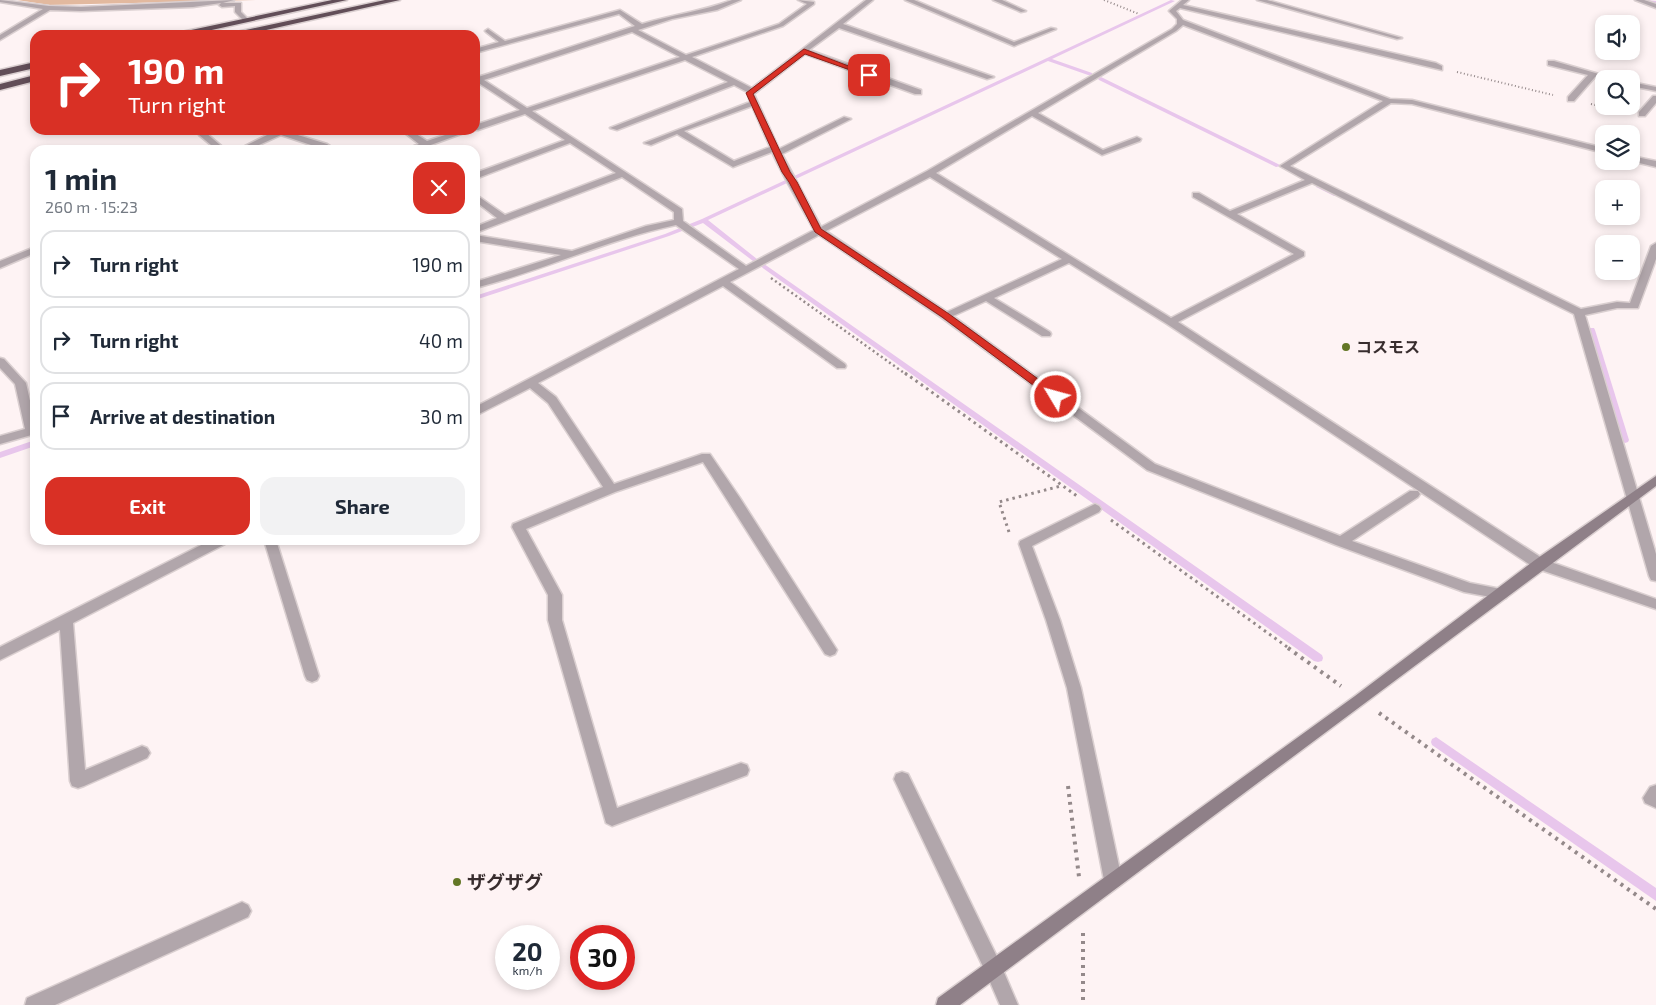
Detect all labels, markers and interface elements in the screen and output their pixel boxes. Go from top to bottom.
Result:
map controls [1595,15,1640,280]
button: sound [1595,15,1640,60]
text: 190 m [128,49,224,91]
icon: right [45,50,110,115]
pin [848,54,890,96]
icon: arrive [855,61,883,89]
button: search [1595,70,1640,115]
text: Turn right [128,91,226,117]
button: layers [1595,125,1640,170]
text: 1 min [45,160,117,196]
button: close [413,162,465,214]
button: + [1595,180,1640,225]
text: 260 m · 15:23 [45,197,138,216]
button: − [1595,235,1640,280]
icon: right [47,250,75,278]
text: Turn right [90,253,178,276]
text: 190 m [412,253,463,276]
icon: right [47,326,75,354]
text: Turn right [90,329,178,352]
text: 40 m [419,329,463,352]
place label: コスモス [1356,337,1420,356]
marker: コスモス [1340,341,1352,353]
position arrow [1029,370,1081,422]
icon: arrive [47,402,75,430]
text: Arrive at destination [90,405,275,428]
text: 30 m [420,405,463,428]
button: Exit [45,477,250,535]
button: Share [260,477,465,535]
place label: ザグザグ [467,870,543,893]
marker: ザグザグ [451,876,463,888]
speed limit sign: 30 [570,925,635,990]
text: 20 [512,936,543,966]
text: km/h [513,963,542,977]

